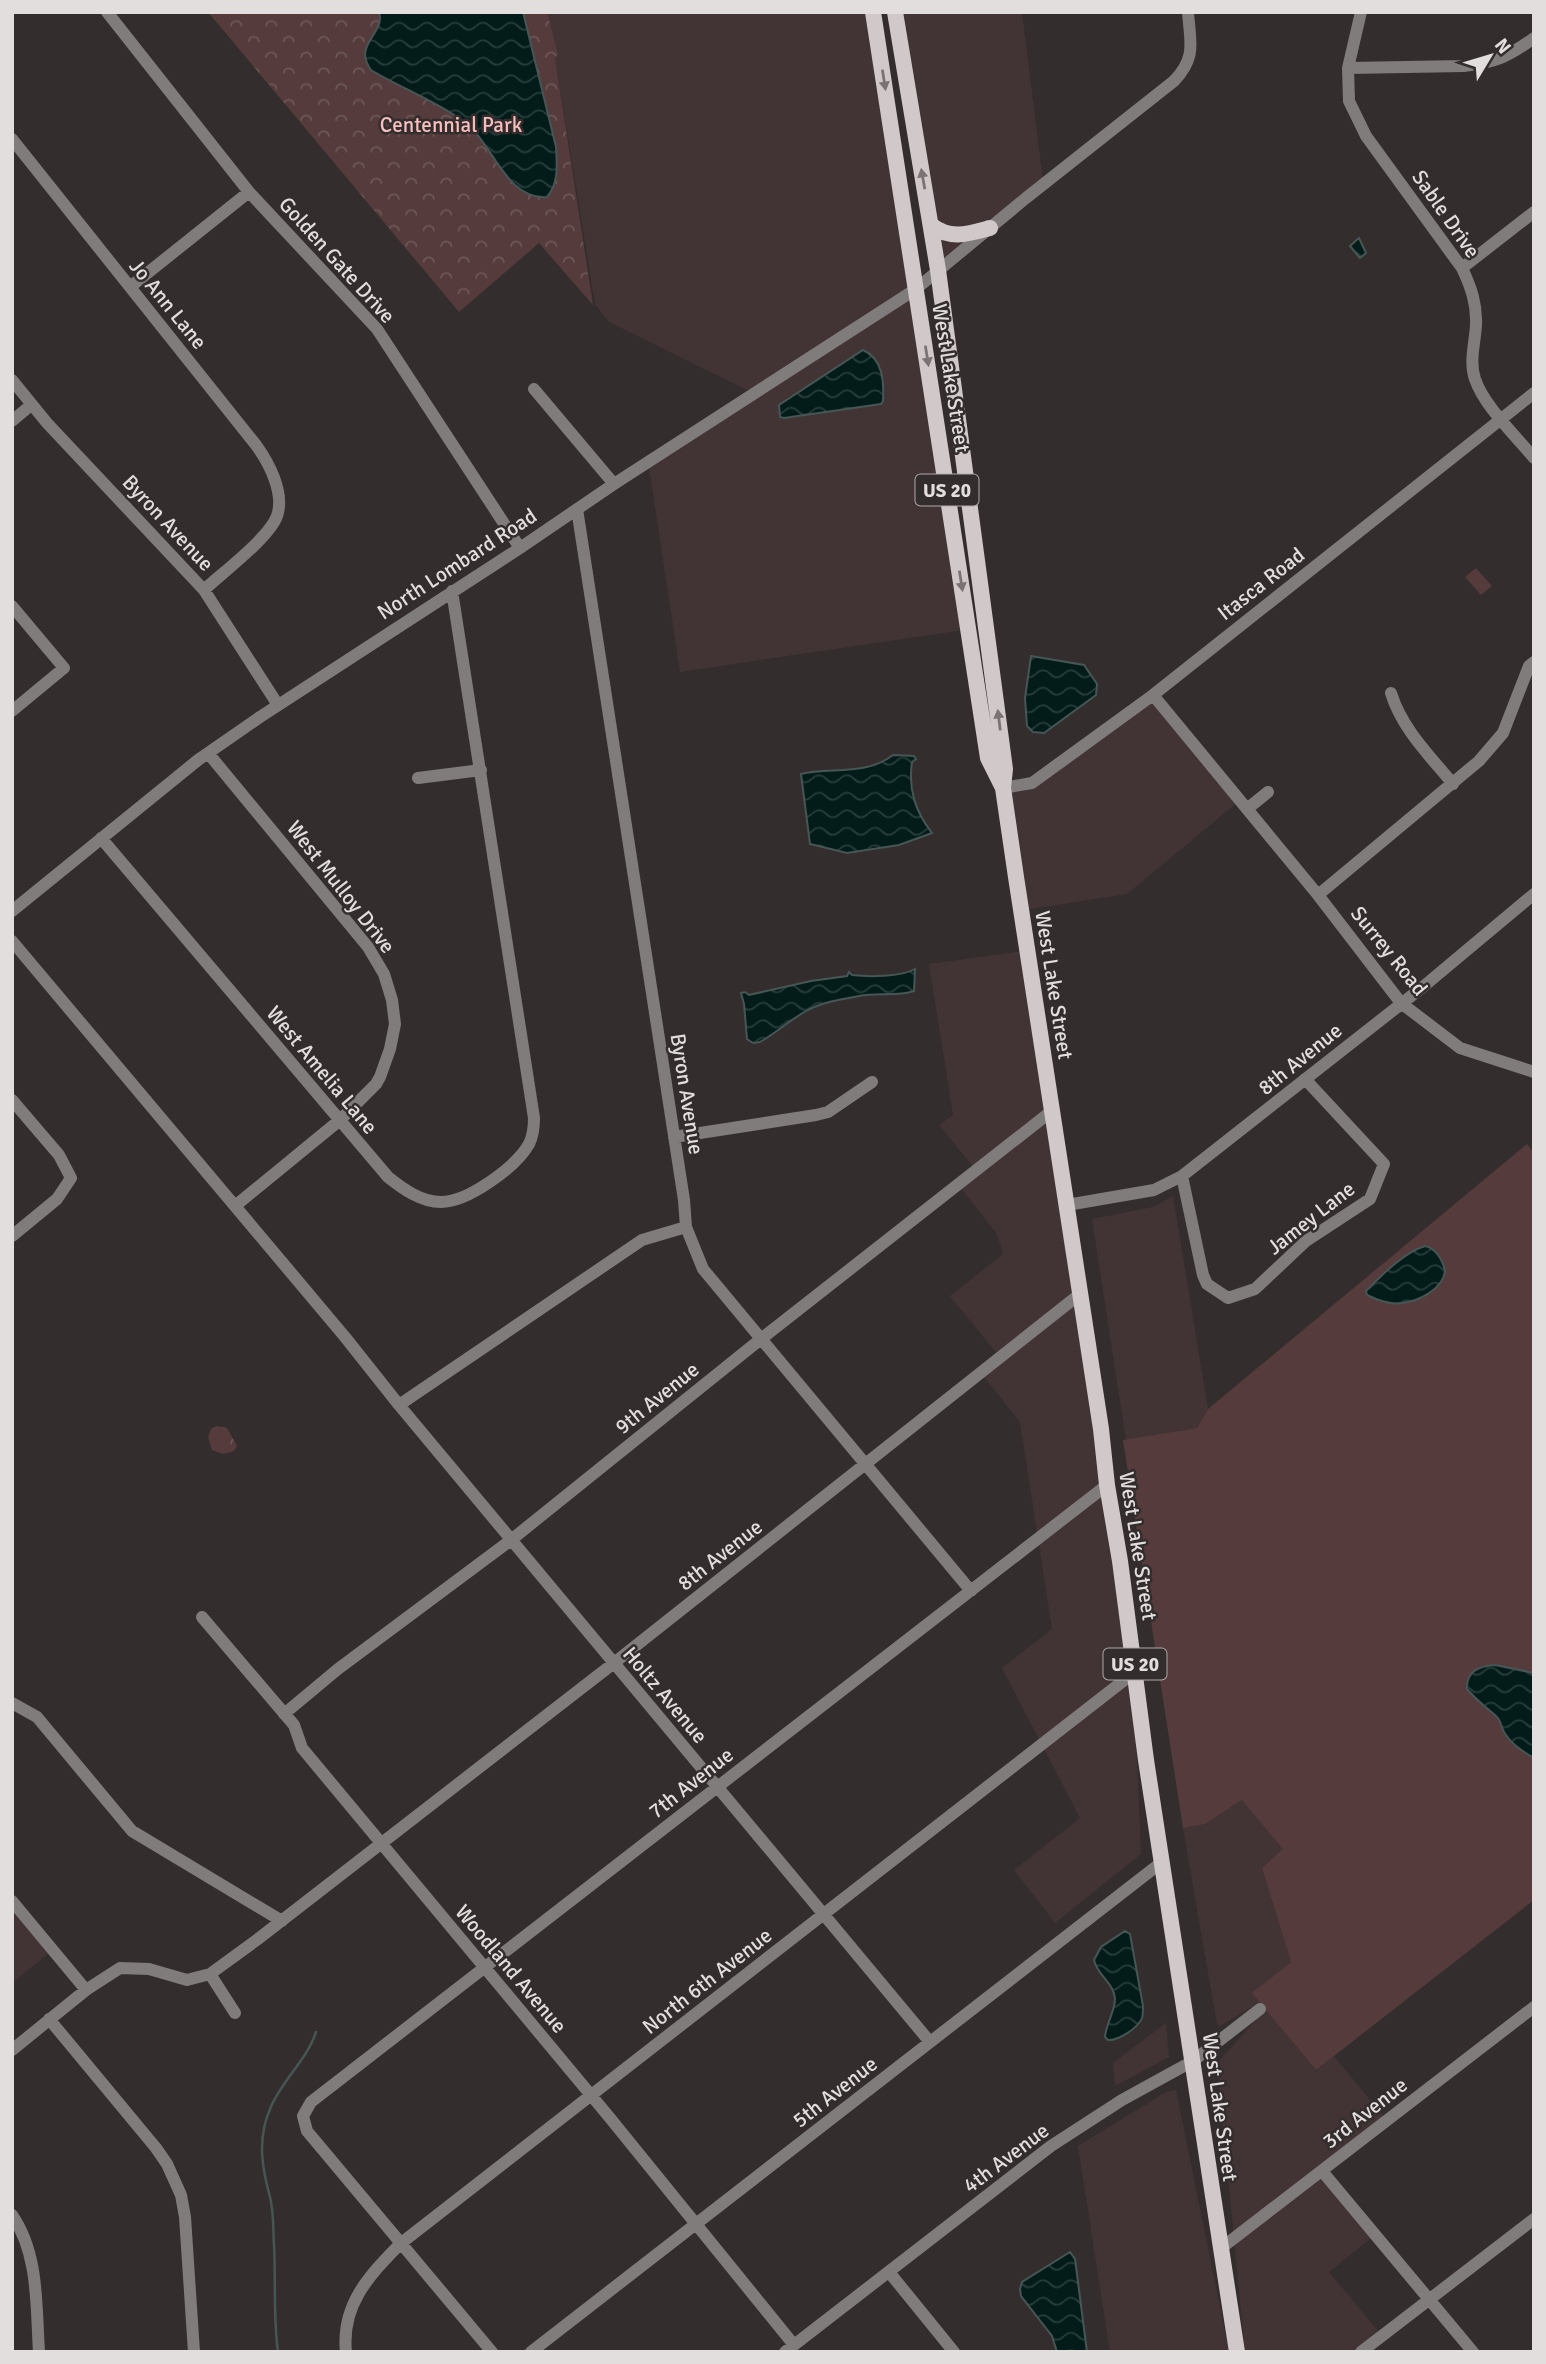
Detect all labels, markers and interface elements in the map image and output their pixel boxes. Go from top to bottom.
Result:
north arrow [1455,21,1525,91]
text: N [1489,34,1516,59]
one-way arrow [878,69,889,91]
park label: Centennial Park [380,112,523,138]
street label: Sable Drive [1406,165,1486,263]
one-way arrow [917,168,928,190]
street label: Golden Gate Drive [273,191,401,329]
street label: Jo Ann Lane [124,254,212,354]
street label: West Lake Street [926,302,976,454]
one-way arrow [921,345,932,367]
street label: Byron Avenue [117,469,219,577]
road number: US 20 [916,475,978,505]
street label: North Lombard Road [372,503,542,625]
street label: Itasca Road [1212,542,1310,626]
one-way arrow [956,570,967,592]
one-way arrow [993,709,1004,731]
street label: West Mulloy Drive [281,816,401,958]
street label: Surrey Road [1345,901,1433,1001]
street label: West Lake Street [1029,909,1079,1061]
street label: West Amelia Lane [261,1001,383,1139]
street label: 8th Avenue [1253,1017,1347,1101]
street label: Byron Avenue [665,1032,709,1156]
street label: Jamey Lane [1262,1176,1360,1260]
street label: 9th Avenue [610,1356,704,1440]
street label: West Lake Street [1113,1470,1163,1622]
street label: 8th Avenue [672,1514,768,1596]
street label: Holtz Avenue [617,1641,713,1749]
road number: US 20 [1104,1648,1166,1680]
street label: 7th Avenue [643,1742,739,1824]
street label: Woodland Avenue [450,1899,572,2039]
street label: North 6th Avenue [637,1922,777,2040]
street label: West Lake Street [1197,2031,1243,2183]
street label: 5th Avenue [787,2051,883,2133]
street label: 3rd Avenue [1317,2072,1413,2154]
street label: 4th Avenue [958,2117,1054,2199]

